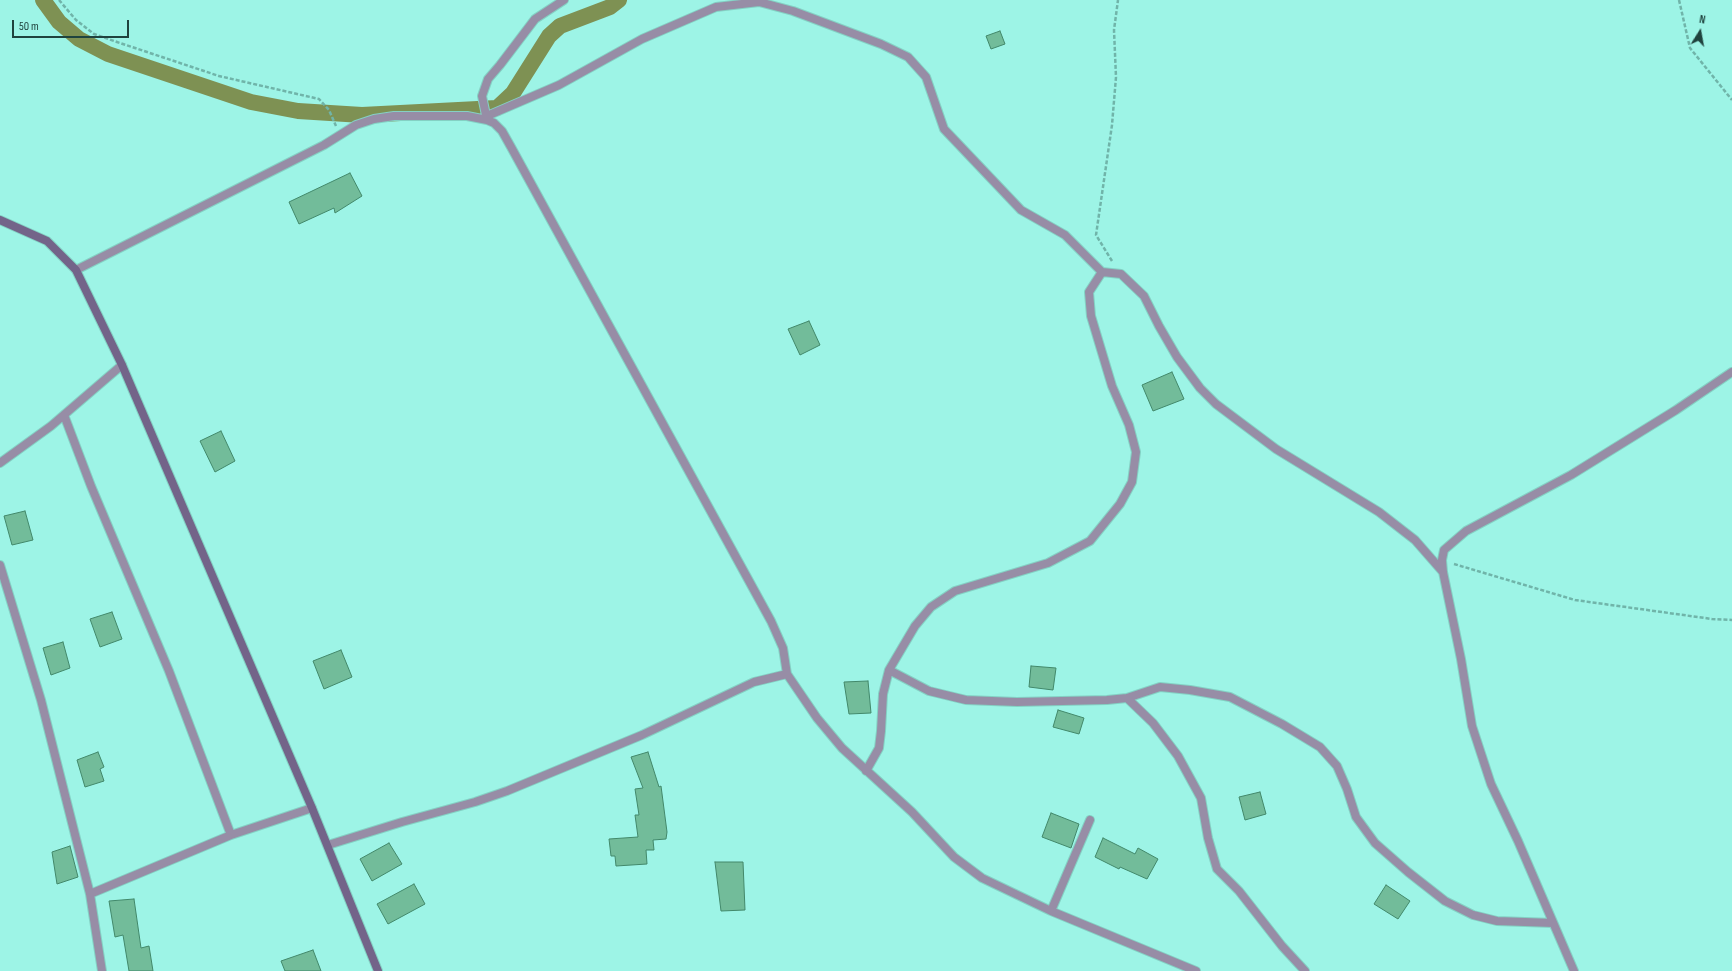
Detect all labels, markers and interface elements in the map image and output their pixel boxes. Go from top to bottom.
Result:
scale bar [14,12,131,38]
north arrow [1680,12,1720,52]
text: N [1698,13,1707,27]
text: 50 m [19,19,39,34]

